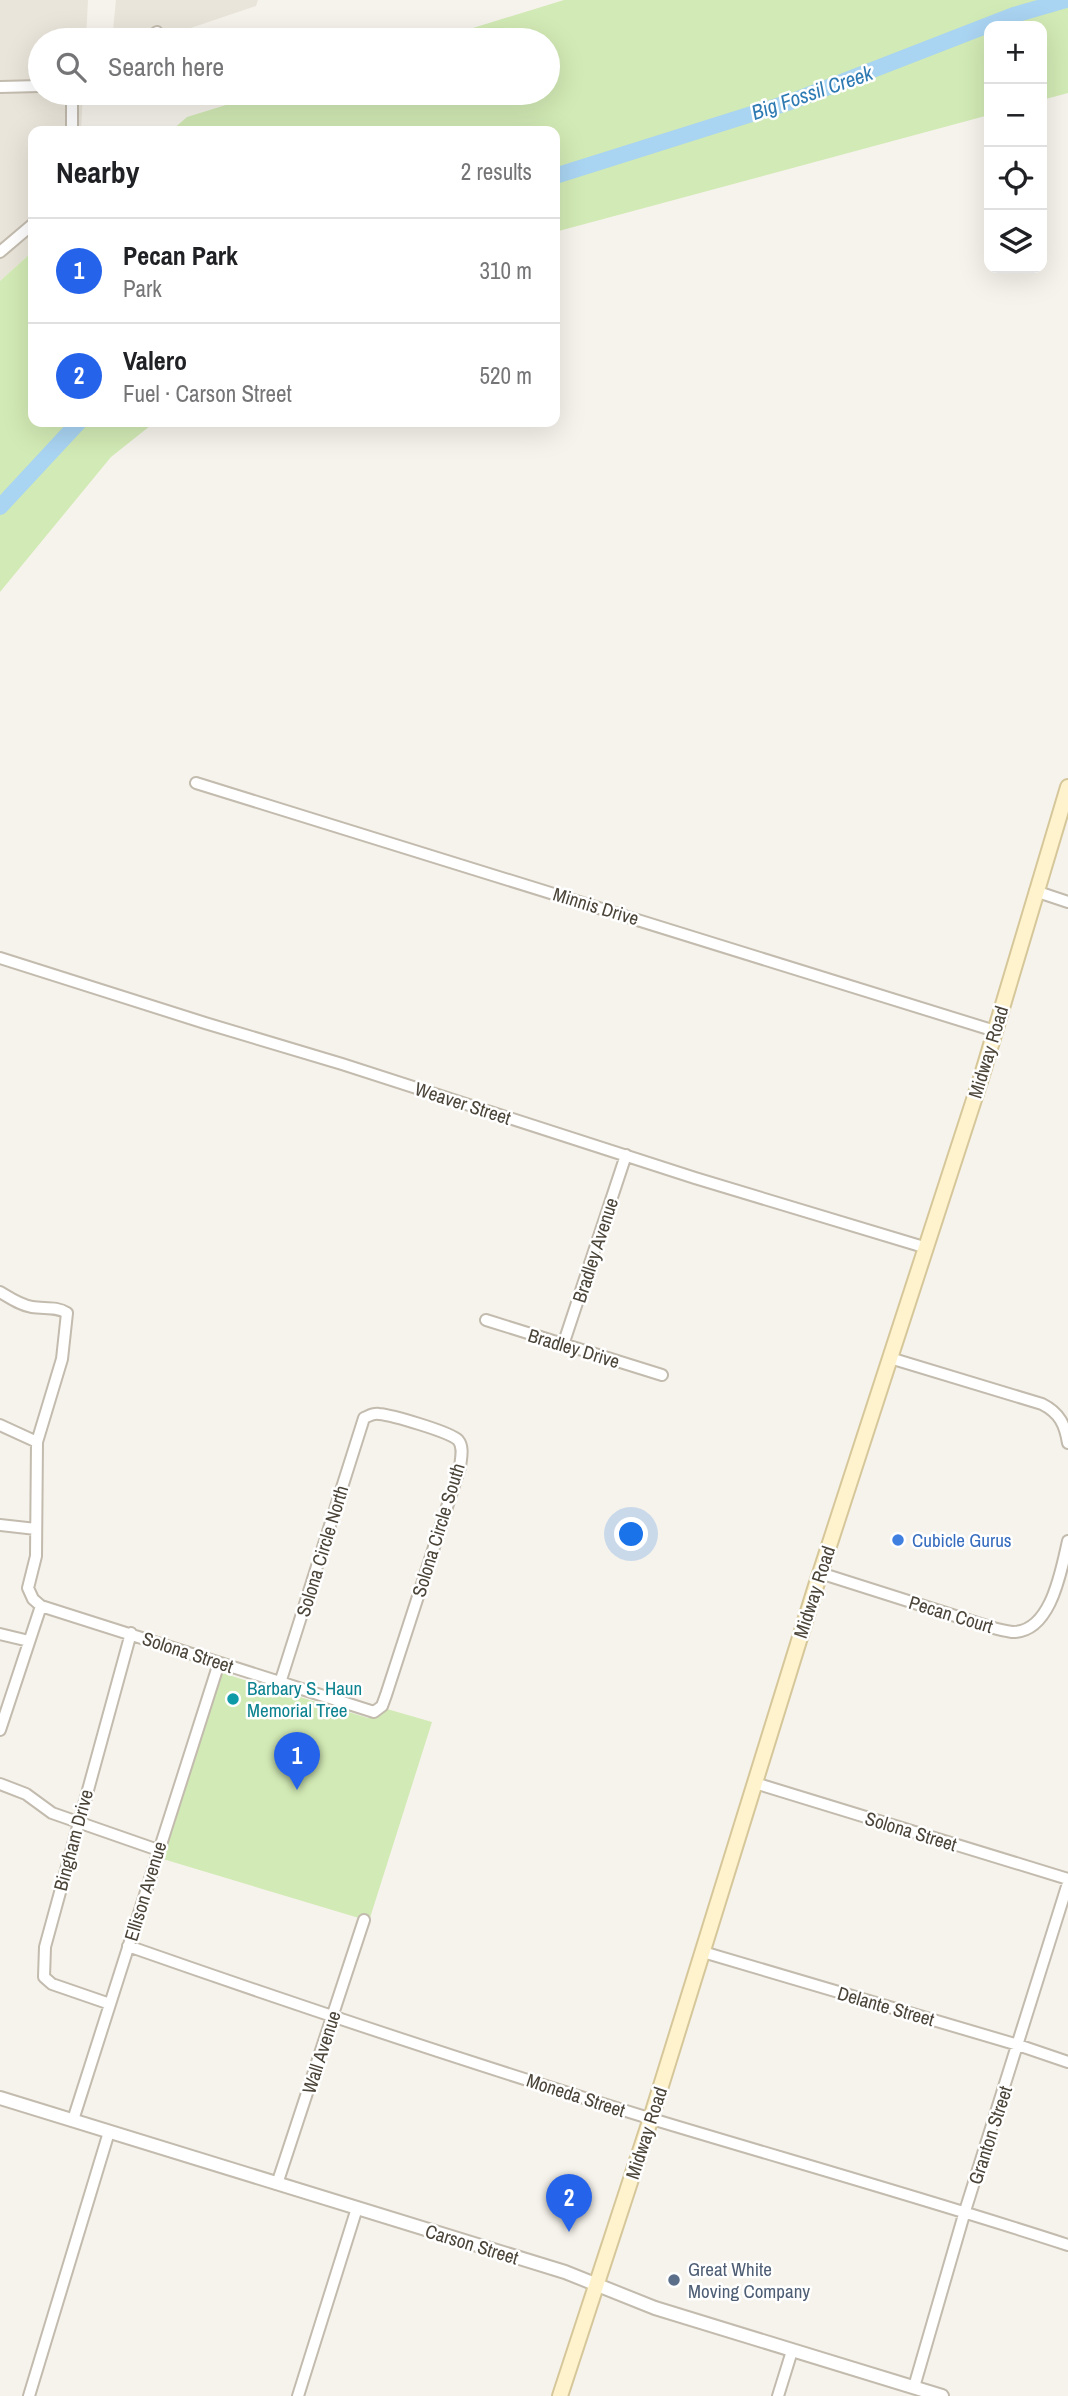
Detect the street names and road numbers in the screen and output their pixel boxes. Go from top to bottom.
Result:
street label: Minnis Drive [550,881,642,931]
street label: Midway Road [962,1003,1014,1101]
street label: Weaver Street [412,1075,515,1131]
street label: Bradley Avenue [566,1194,624,1306]
street label: Bradley Drive [525,1322,623,1374]
street label: Solona Circle South [405,1460,471,1600]
street label: Solona Circle North [290,1482,354,1620]
street label: Midway Road [787,1543,841,1641]
street label: Pecan Court [906,1589,997,1639]
street label: Solona Street [139,1625,238,1679]
street label: Bingham Drive [47,1786,99,1894]
street label: Solona Street [862,1805,961,1857]
street label: Ellison Avenue [118,1838,172,1944]
street label: Delante Street [835,1980,938,2032]
street label: Wall Avenue [295,2007,347,2097]
street label: Moneda Street [523,2067,629,2123]
street label: Granton Street [962,2082,1018,2188]
street label: Midway Road [619,2084,673,2182]
street label: Carson Street [422,2218,522,2271]

